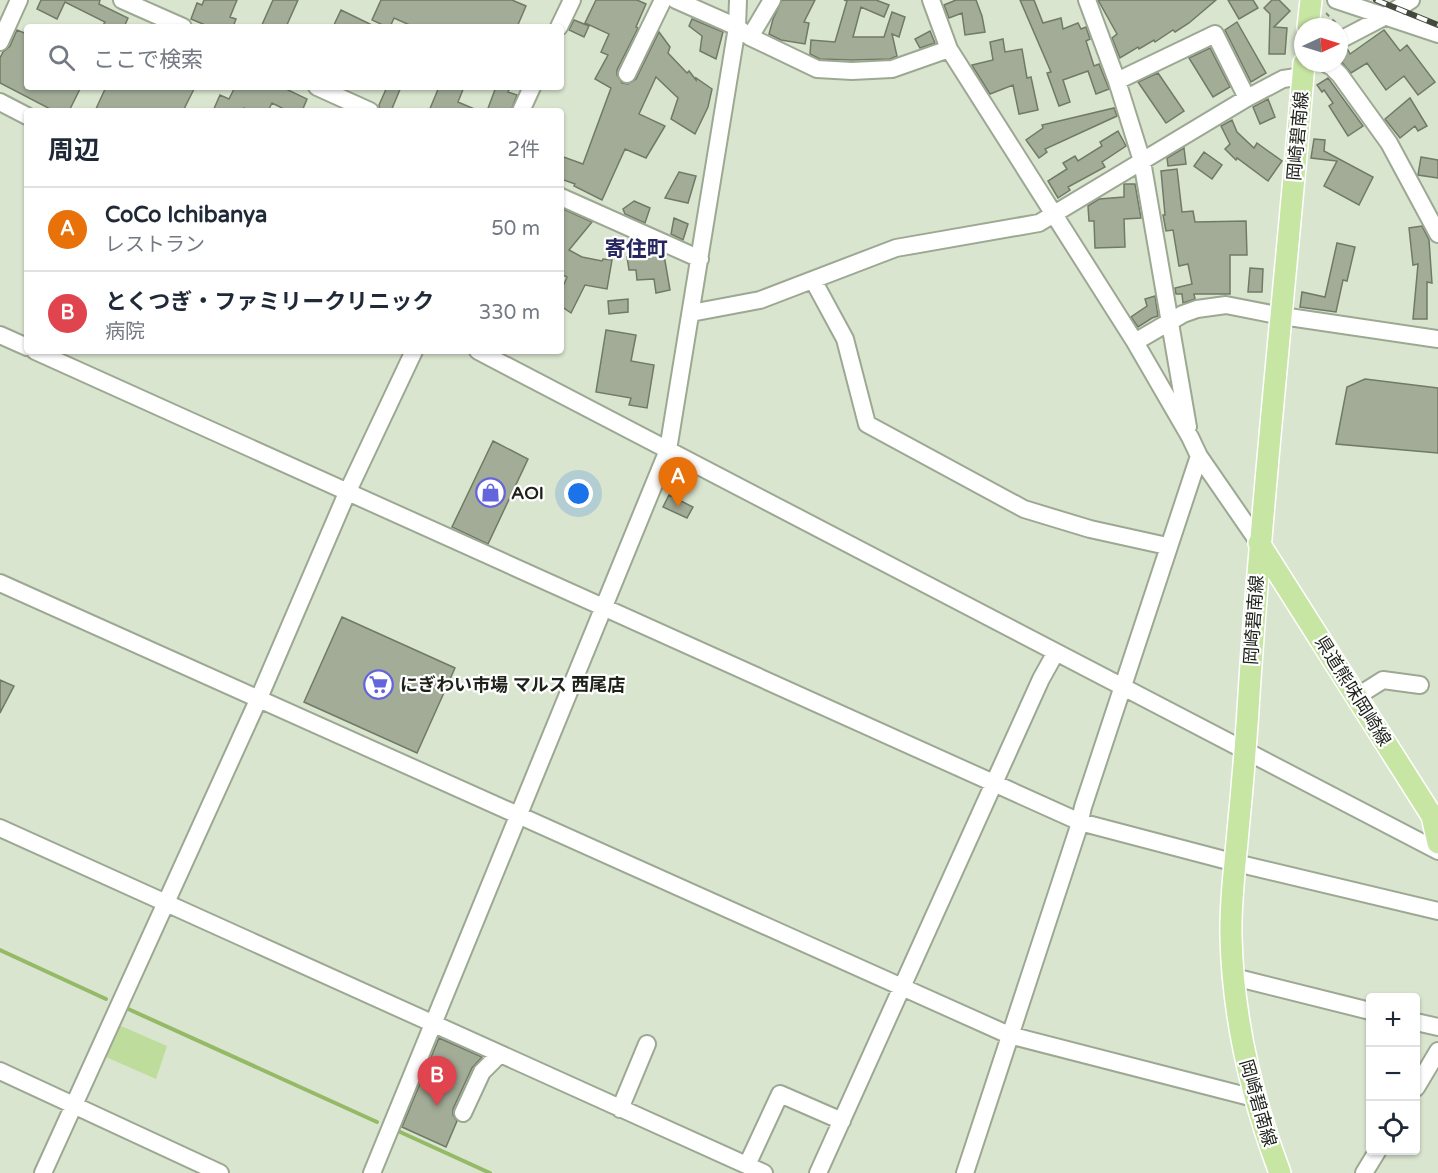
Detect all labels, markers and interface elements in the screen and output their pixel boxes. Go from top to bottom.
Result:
north arrow [1294,18,1348,72]
search box [24,24,564,90]
icon: search [45,41,78,74]
text: ここで検索 [93,47,203,73]
street label: 岡崎碧南線 [1283,90,1313,182]
text: 周辺 [48,135,100,166]
text: 2件 [507,138,540,162]
text: CoCo Ichibanya [105,202,267,228]
text: A [60,217,75,241]
text: 50 m [491,217,540,241]
text: レストラン [105,233,205,257]
district label: 寄住町 [605,237,668,262]
text: とくつぎ・ファミリークリニック [105,289,434,315]
text: B [61,301,74,325]
text: 330 m [479,301,540,325]
text: 病院 [105,320,145,344]
pin: A [658,458,698,507]
shop icon: AOI [474,477,506,509]
your location [564,479,593,508]
place label: AOI [511,482,544,504]
street label: 岡崎碧南線 [1240,574,1268,666]
street label: 県道熊味岡崎線 [1310,632,1396,750]
supermarket icon: にぎわい市場 マルス 西尾店 [363,669,395,701]
place label: にぎわい市場 マルス 西尾店 [400,674,625,696]
map controls [1366,993,1420,1155]
button: + [1366,993,1420,1047]
button: − [1366,1047,1420,1101]
pin: B [418,1056,456,1106]
street label: 岡崎碧南線 [1235,1057,1281,1149]
button: locate [1366,1101,1420,1155]

